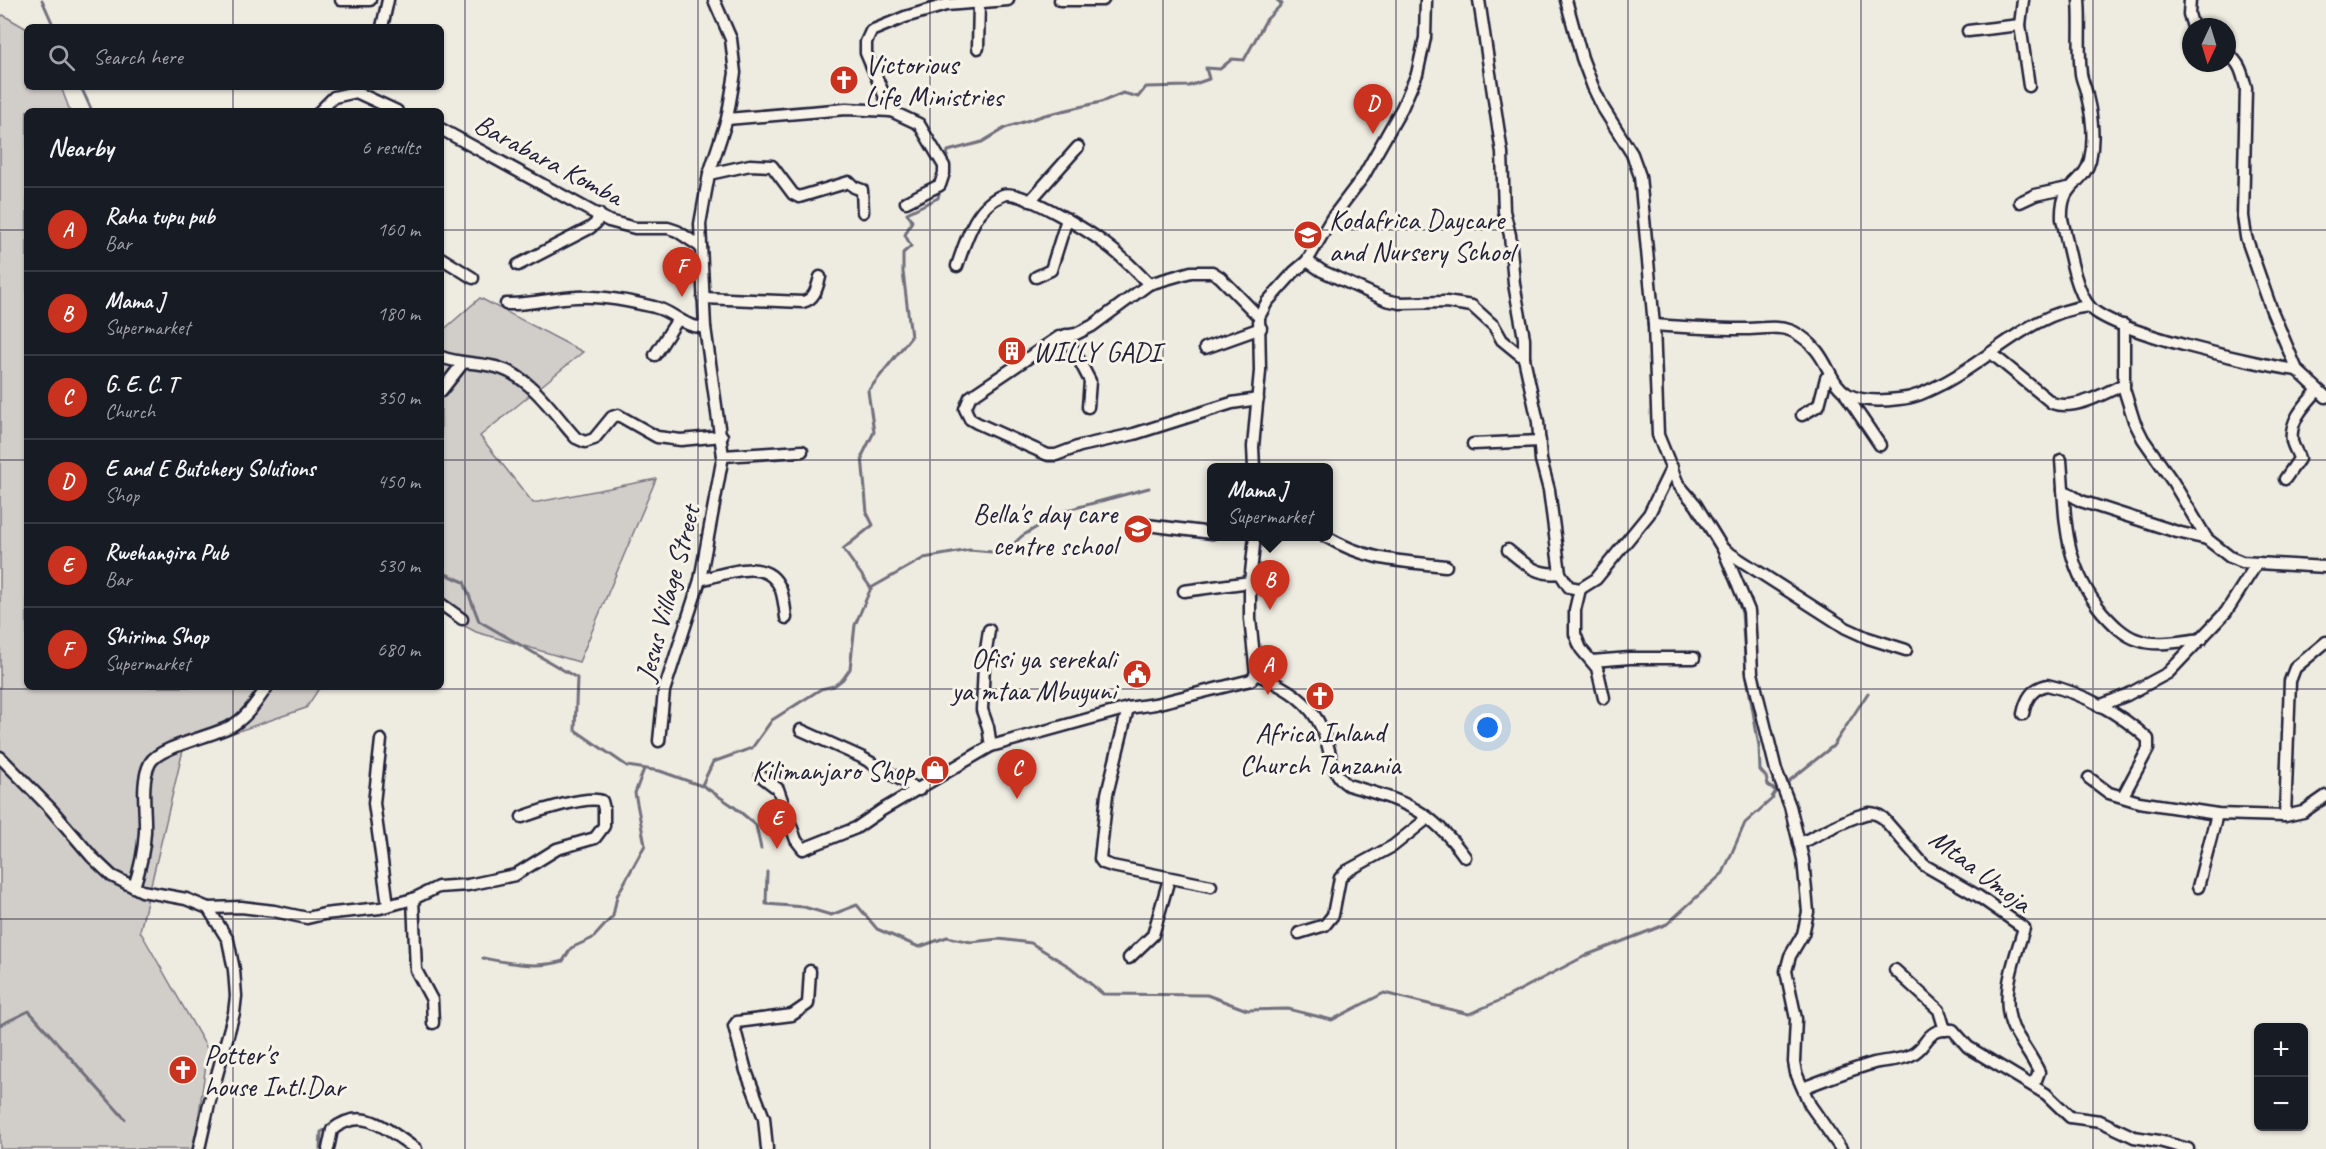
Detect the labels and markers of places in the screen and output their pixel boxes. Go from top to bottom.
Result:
place label: Victorious Life Ministries [865,47,1005,114]
church icon: Victorious Life Ministries [828,64,860,96]
pin: D [1354,84,1392,134]
place label: Kodafrica Daycare and Nursery School [1329,202,1519,269]
school or university icon: Kodafrica Daycare and Nursery School [1292,219,1324,251]
pin: F [662,248,702,297]
place label: WILLY GADI [1033,334,1166,369]
building icon: WILLY GADI [996,335,1028,367]
place label: Bella's day care centre school [973,496,1122,563]
school or university icon: Bella's day care centre school [1122,513,1154,545]
pin: B [1250,560,1290,610]
place label: Ofisi ya serekali ya mtaa Mbuyuni [949,641,1120,708]
pin: A [1248,646,1288,695]
public building icon: Ofisi ya serekali ya mtaa Mbuyuni [1121,658,1153,690]
church icon: Africa Inland Church Tanzania [1304,680,1336,712]
place label: Africa Inland Church Tanzania [1240,715,1402,782]
pin: C [998,750,1036,799]
place label: Kilimanjaro Shop [752,753,915,788]
shop icon: Kilimanjaro Shop [919,754,951,786]
pin: E [758,800,796,849]
place label: Potter's house Intl.Dar [204,1037,347,1104]
church icon: Potter's house Intl.Dar [167,1054,199,1086]

